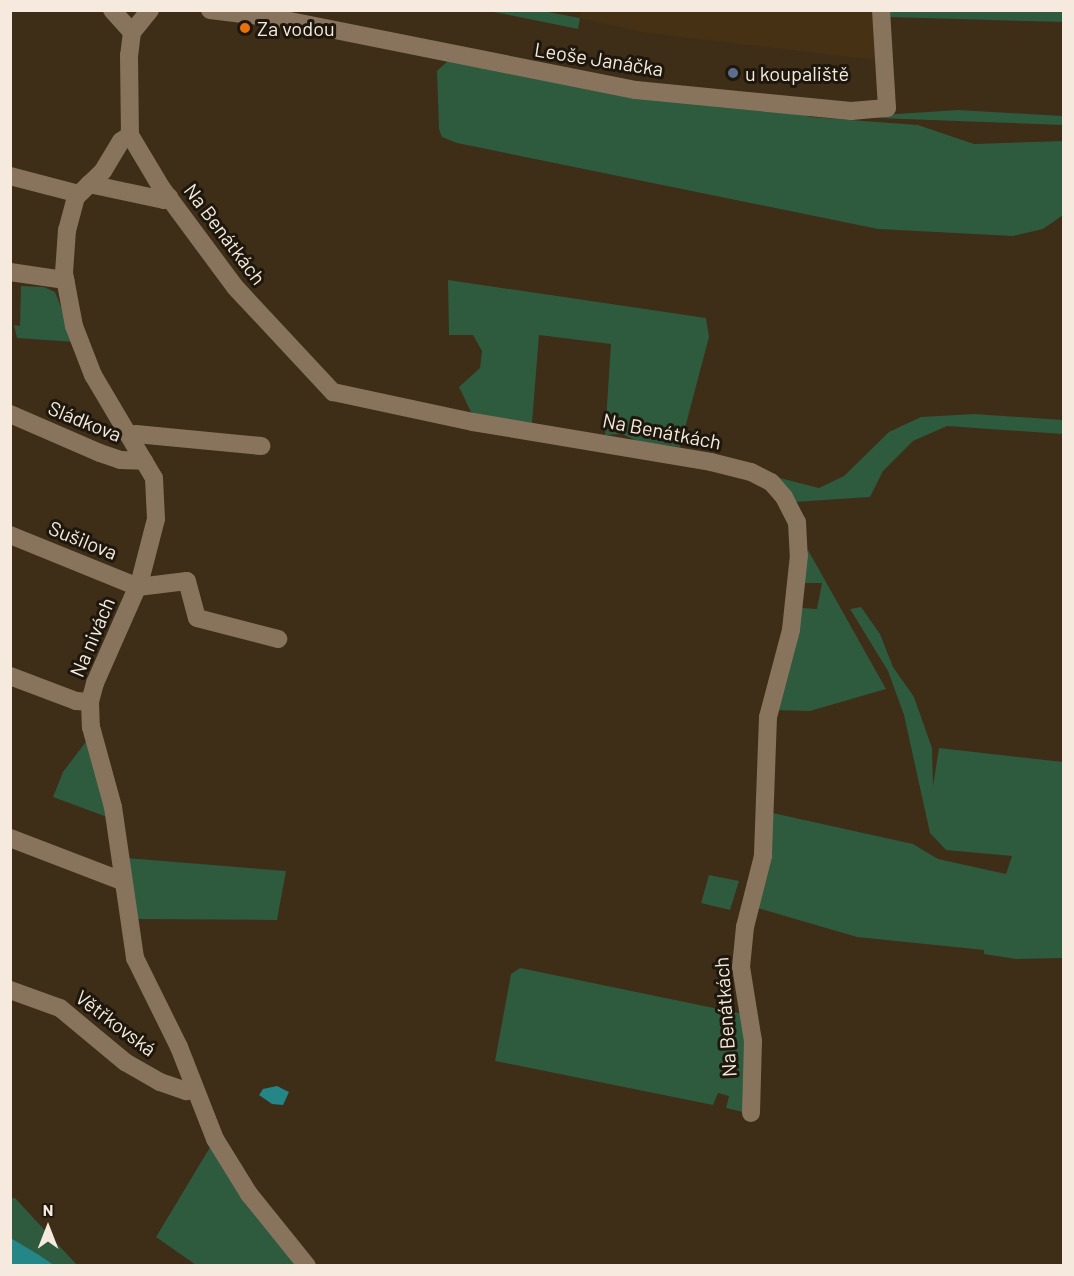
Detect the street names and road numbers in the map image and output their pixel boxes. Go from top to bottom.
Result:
street label: Leoše Janáčka [533,37,665,81]
street label: Na Benátkách [179,179,271,289]
street label: Sládkova [45,395,125,447]
street label: Na Benátkách [601,408,723,454]
street label: Sušilova [45,515,121,565]
street label: Na nivách [65,594,119,680]
street label: Na Benátkách [709,956,741,1078]
street label: Větřkovská [71,985,161,1061]

